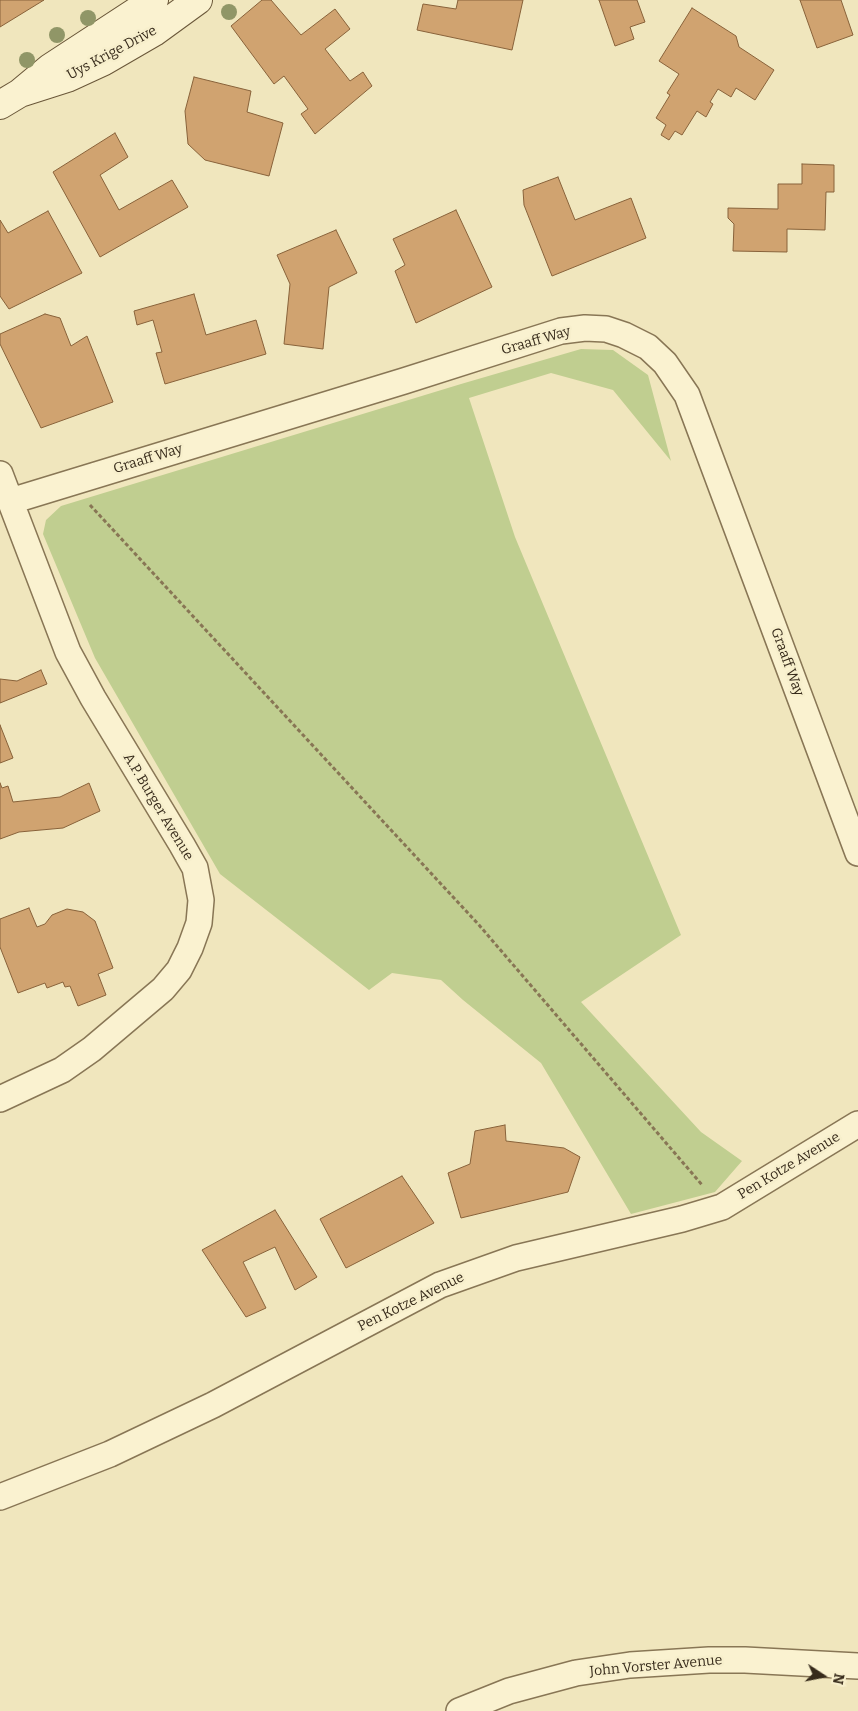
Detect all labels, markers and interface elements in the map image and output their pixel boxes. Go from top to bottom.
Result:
street label: Uys Krige Drive [64,22,160,84]
street label: Graaff Way [499,323,573,359]
street label: Graaff Way [111,441,185,477]
street label: Graaff Way [767,626,807,698]
street label: A.P. Burger Avenue [119,750,197,864]
street label: Pen Kotze Avenue [735,1129,843,1203]
street label: Pen Kotze Avenue [355,1269,467,1335]
north arrow [798,1651,848,1701]
street label: John Vorster Avenue [589,1652,723,1680]
text: N [829,1672,848,1686]

